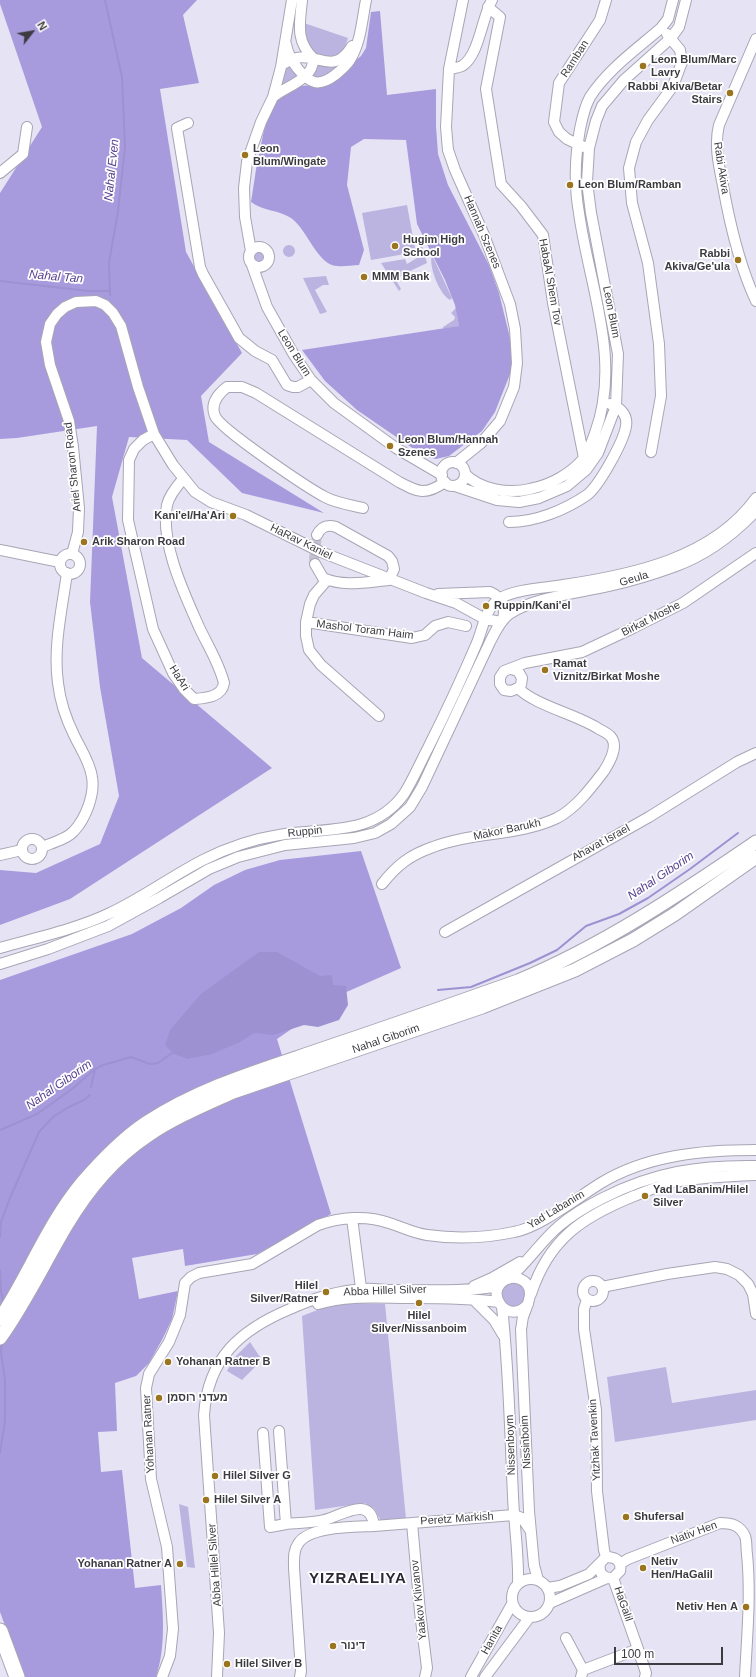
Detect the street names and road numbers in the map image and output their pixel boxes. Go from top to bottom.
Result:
street label: Ramban [558,38,592,80]
street label: Rabi Akiva [710,141,732,195]
street label: Hannah Szenes [461,193,503,271]
street label: HabaAl Shem Tov [536,238,564,326]
street label: Leon Blum [600,285,622,339]
street label: Leon Blum [274,327,314,379]
street label: Ariel Sharon Road [62,422,84,512]
street label: HaRav Kaniel [268,521,334,563]
street label: Geula [618,568,650,590]
street label: Birkat Moshe [619,599,683,639]
street label: Mashol Toram Haim [316,617,414,643]
street label: HaAri [166,663,192,693]
street label: Makor Barukh [472,816,542,844]
street label: Ahavat Israel [570,822,632,864]
street label: Ruppin [287,824,323,840]
street label: Nahal Giborim [351,1021,421,1057]
street label: Yad Labanim [525,1188,587,1232]
street label: Abba Hillel Silver [343,1283,427,1299]
street label: Yohanan Ratner [140,1394,158,1474]
street label: Yitzhak Tavenkin [586,1399,604,1481]
street label: Nissenboym [503,1415,519,1475]
street label: Nissinboim [518,1415,534,1469]
street label: Peretz Markish [420,1510,494,1528]
street label: Nativ Hen [669,1519,719,1547]
street label: Abba Hillel Silver [206,1523,224,1607]
street label: Yaakov Klivanov [408,1559,430,1641]
street label: HaGalil [611,1585,635,1623]
street label: Hanita [479,1623,505,1657]

